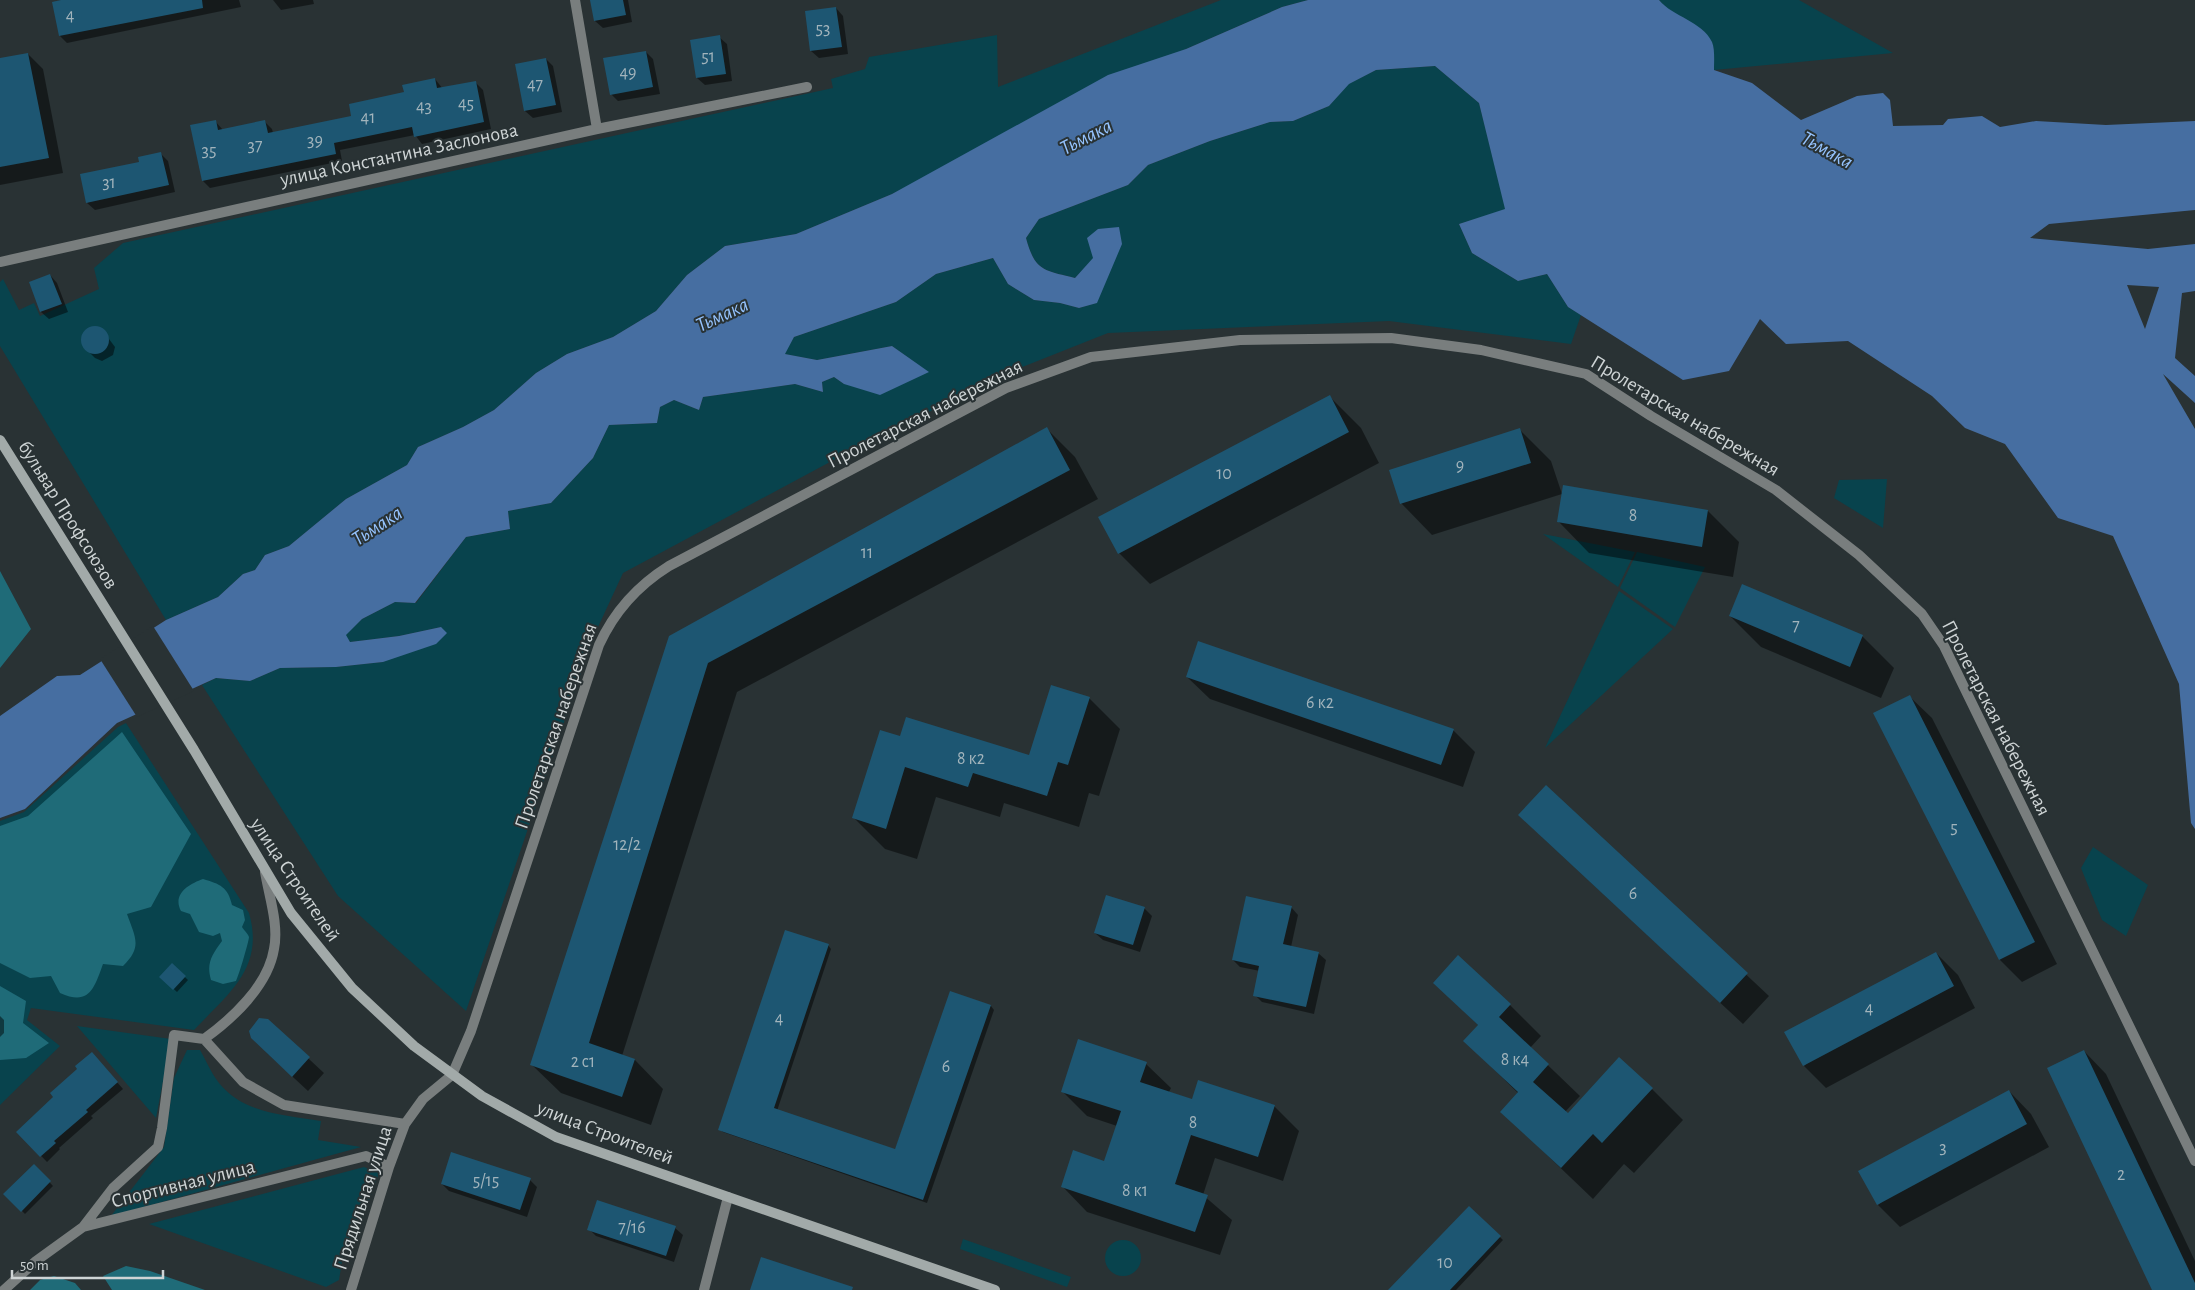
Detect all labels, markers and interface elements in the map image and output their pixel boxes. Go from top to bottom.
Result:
house number: 4 [66,7,75,25]
house number: 53 [816,20,830,38]
house number: 51 [701,48,715,66]
house number: 49 [619,64,637,82]
house number: 47 [527,76,543,94]
house number: 45 [458,95,474,113]
house number: 43 [416,98,432,116]
house number: 41 [361,109,375,127]
water label: Тьмака [1057,115,1115,159]
street label: улица Константина Заслонова [277,120,520,190]
water label: Тьмака [1798,127,1856,173]
house number: 39 [307,132,323,150]
house number: 37 [248,137,262,155]
house number: 35 [202,142,216,160]
house number: 31 [102,174,116,192]
water label: Тьмака [692,294,752,336]
street label: Пролетарская набережная [1587,352,1783,480]
street label: Пролетарская набережная [824,356,1026,472]
street label: бульвар Профсоюзов [14,438,122,592]
house number: 9 [1456,457,1464,475]
house number: 10 [1216,465,1232,483]
water label: Тьмака [348,502,406,550]
house number: 8 [1629,507,1637,525]
house number: 11 [861,544,873,562]
house number: 7 [1792,617,1800,635]
street label: Пролетарская набережная [1938,617,2054,819]
street label: Пролетарская набережная [511,621,601,831]
house number: 6 к2 [1306,694,1334,712]
house number: 8 к2 [957,750,985,768]
street label: улица Строителей [246,814,344,945]
house number: 5 [1950,819,1958,837]
house number: 12/2 [613,836,641,854]
house number: 6 [1629,885,1637,903]
house number: 4 [1865,1000,1874,1018]
house number: 4 [775,1010,784,1028]
house number: 8 к4 [1501,1051,1530,1069]
house number: 2 с1 [571,1053,595,1071]
house number: 6 [942,1058,950,1076]
street label: улица Строителей [533,1097,676,1168]
house number: 8 [1189,1114,1197,1132]
street label: Прядильная улица [330,1124,396,1272]
house number: 3 [1939,1139,1947,1157]
street label: Спортивная улица [109,1156,257,1212]
house number: 2 [2117,1166,2125,1184]
house number: 5/15 [473,1172,499,1190]
house number: 8 к1 [1122,1182,1148,1200]
house number: 7/16 [618,1219,646,1237]
scale bar [12,1248,164,1280]
house number: 10 [1437,1254,1453,1272]
text: 50 m [20,1258,49,1273]

